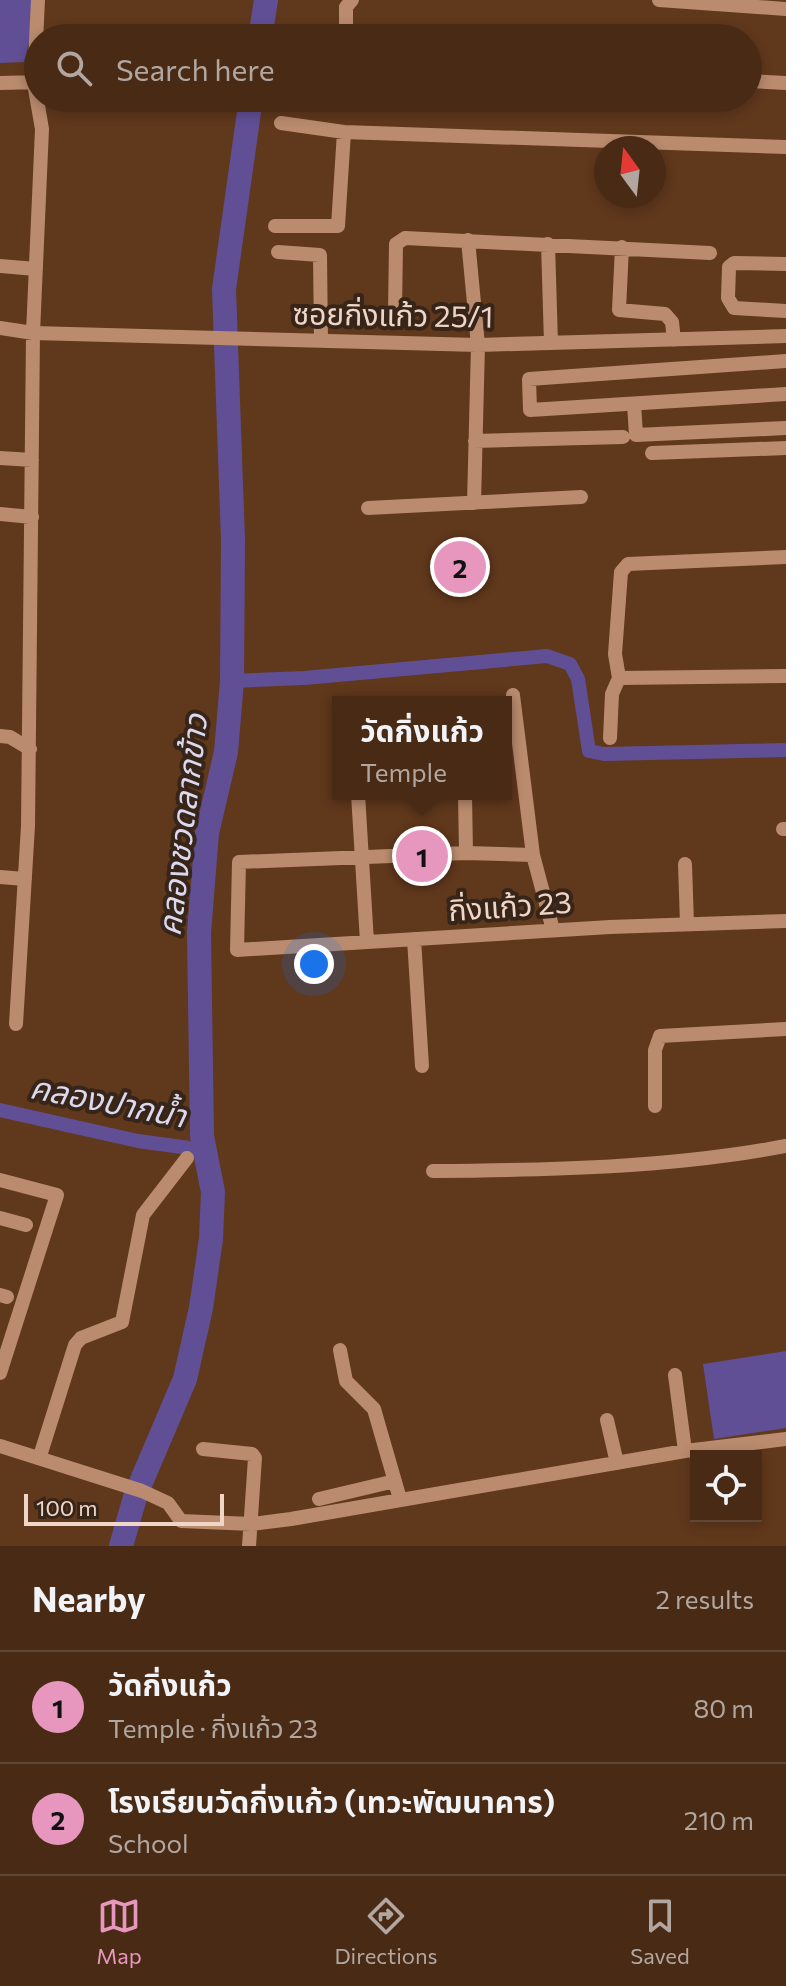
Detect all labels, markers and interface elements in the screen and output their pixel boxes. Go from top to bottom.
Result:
search box [24,24,762,112]
icon: search [52,46,96,90]
text: Search here [116,50,275,87]
north arrow [594,136,666,208]
street label: ซอยกิ่งแก้ว 25/1 [292,293,494,334]
pin: 2 [434,537,486,597]
popup [332,696,512,800]
water label: คลองชวดลากข้าว [148,710,215,938]
text: วัดกิ่งแก้ว [360,711,484,748]
text: Temple [360,756,447,787]
pin: 1 [396,826,448,886]
street label: กิ่งแก้ว 23 [447,882,573,927]
your location [294,944,334,984]
water label: คลองปากน้ำ [27,1065,192,1135]
map controls [690,1450,762,1522]
button: locate [690,1450,762,1522]
scale bar [24,1490,224,1526]
text: 100 m [36,1494,98,1521]
text: Nearby [32,1577,146,1619]
text: 2 results [656,1583,754,1614]
text: วัดกิ่งแก้ว [108,1665,232,1702]
text: 1 [52,1692,64,1723]
text: 80 m [694,1692,754,1723]
text: Temple · กิ่งแก้ว 23 [108,1712,318,1743]
text: โรงเรียนวัดกิ่งแก้ว (เทวะพัฒนาคาร) [108,1782,555,1819]
text: 2 [51,1804,65,1835]
text: 210 m [684,1804,754,1835]
text: School [108,1827,189,1858]
tab: Map [96,1894,142,1969]
tab: Directions [334,1894,438,1969]
tab: Saved [630,1894,690,1969]

